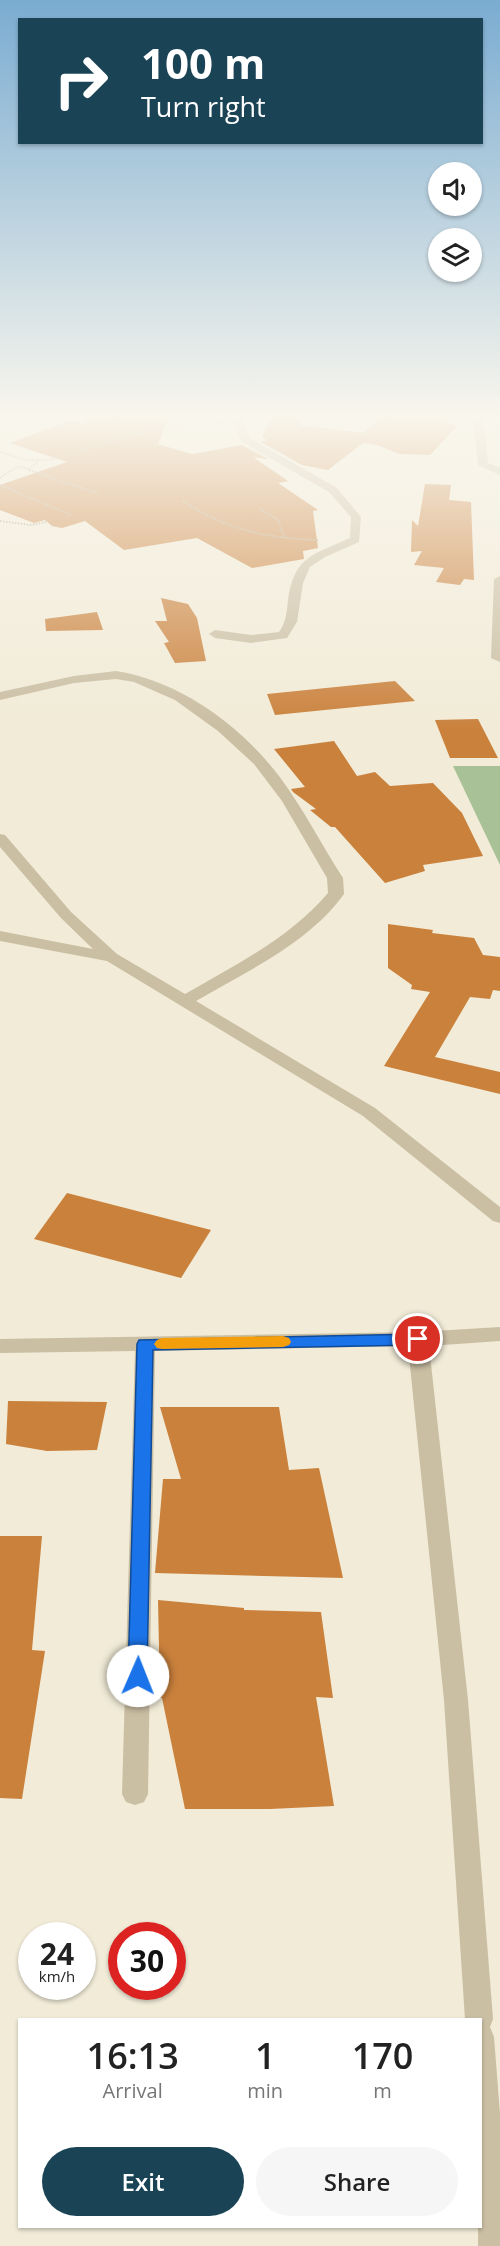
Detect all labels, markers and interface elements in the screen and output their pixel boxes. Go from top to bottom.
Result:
text: 100 m [141,34,265,91]
icon: right [42,42,120,120]
text: Turn right [141,88,266,125]
map controls [428,162,482,282]
button: sound [428,162,482,216]
button: layers [428,228,482,282]
pin [392,1313,443,1364]
icon: arrive [401,1322,434,1355]
position arrow [106,1644,170,1708]
speed limit sign: 30 [108,1922,186,2000]
text: 24 [40,1933,74,1974]
text: km/h [39,1966,75,1986]
text: 16:13 [87,2031,179,2080]
text: 1 [255,2031,276,2080]
text: 170 [352,2031,413,2080]
text: Arrival [103,2077,163,2104]
text: min [247,2077,283,2104]
text: m [373,2077,392,2104]
button: Exit [42,2147,244,2216]
button: Share [256,2147,458,2216]

